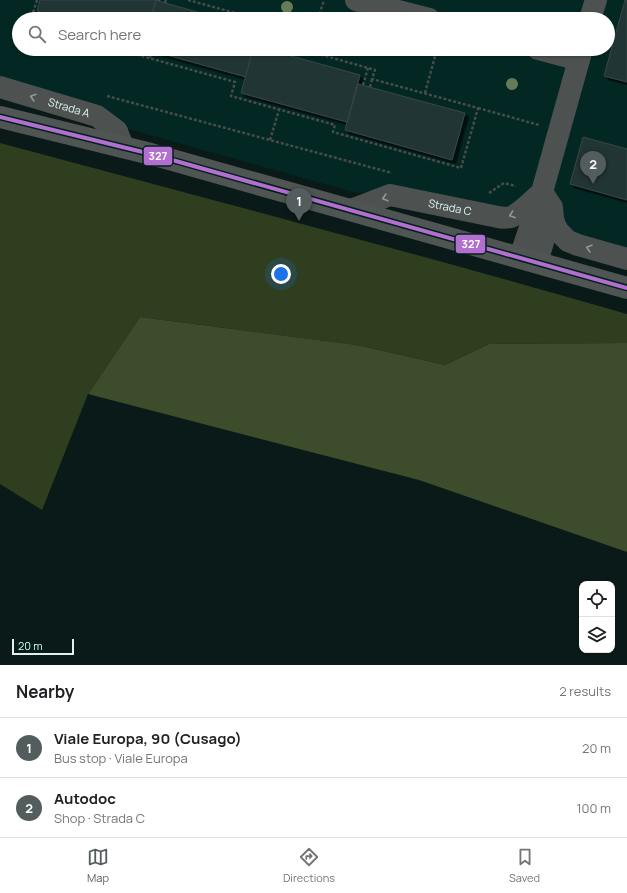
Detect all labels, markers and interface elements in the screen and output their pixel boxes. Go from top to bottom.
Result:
search box [12,12,615,56]
icon: search [26,23,48,45]
text: Search here [58,24,141,45]
one-way arrow [30,93,37,102]
street label: Strada A [46,94,92,120]
line badge: 327 [143,146,173,166]
text: 327 [149,148,168,163]
pin: 2 [580,151,606,184]
pin: 1 [286,188,312,221]
one-way arrow [381,193,388,202]
street label: Strada C [427,195,473,218]
one-way arrow [508,210,515,219]
line badge: 327 [455,234,486,254]
text: 327 [462,236,481,251]
one-way arrow [586,244,593,253]
your location [271,264,291,284]
map controls [579,581,615,653]
button: locate [579,581,615,617]
button: layers [579,617,615,653]
scale bar [12,637,74,656]
text: 20 m [18,638,43,653]
text: Nearby [16,680,74,703]
text: 2 results [559,682,611,700]
text: Viale Europa, 90 (Cusago) [54,728,242,749]
text: 1 [26,739,32,757]
text: 20 m [582,739,611,757]
text: Bus stop · Viale Europa [54,749,188,767]
text: Autodoc [54,788,116,809]
text: 2 [25,799,33,817]
text: 100 m [576,799,611,817]
text: Shop · Strada C [54,809,145,827]
tab: Map [87,846,109,885]
tab: Directions [283,846,335,885]
tab: Saved [509,846,540,885]

